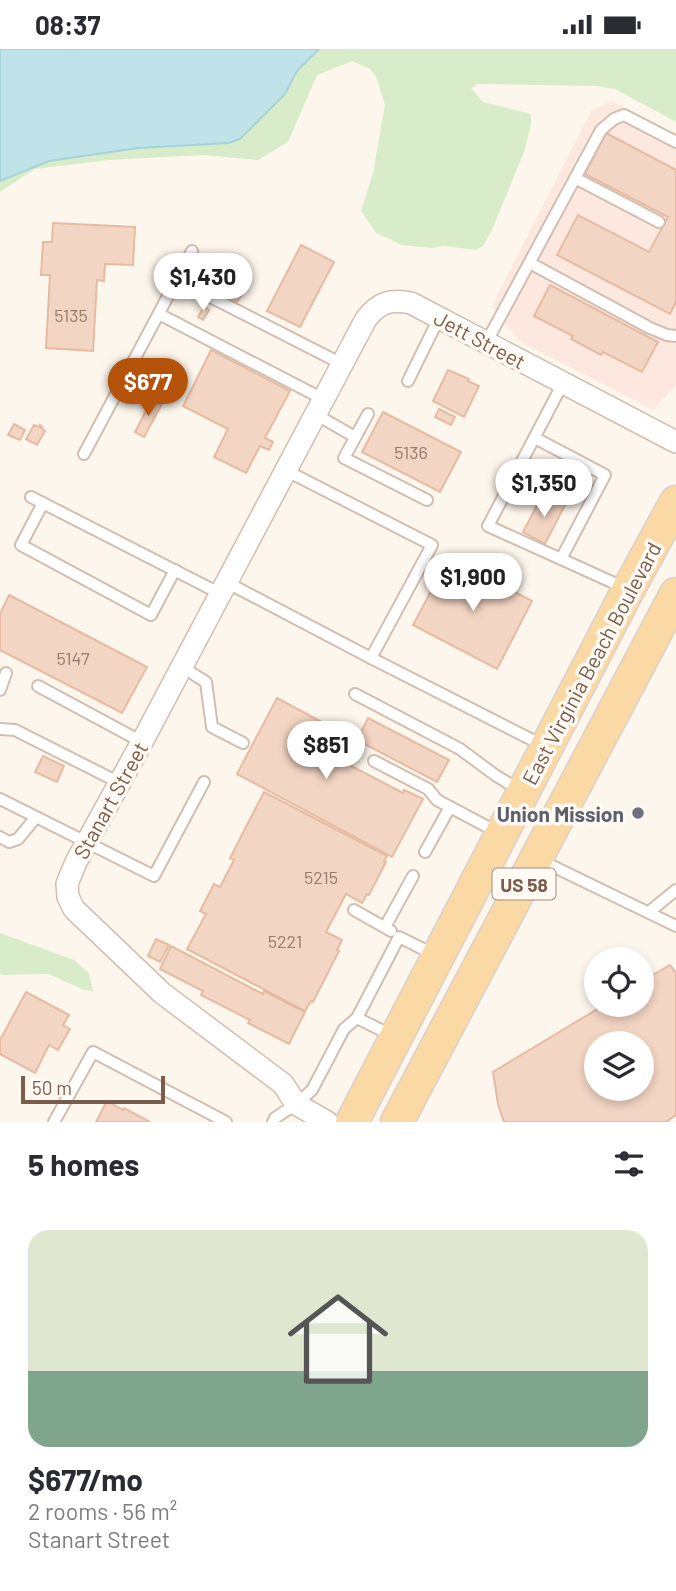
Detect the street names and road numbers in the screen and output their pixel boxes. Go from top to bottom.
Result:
street label: Jett Street [430,304,530,374]
street label: East Virginia Beach Boulevard [516,537,666,789]
street label: Stanart Street [68,737,152,863]
road number: US 58 [492,869,556,899]

